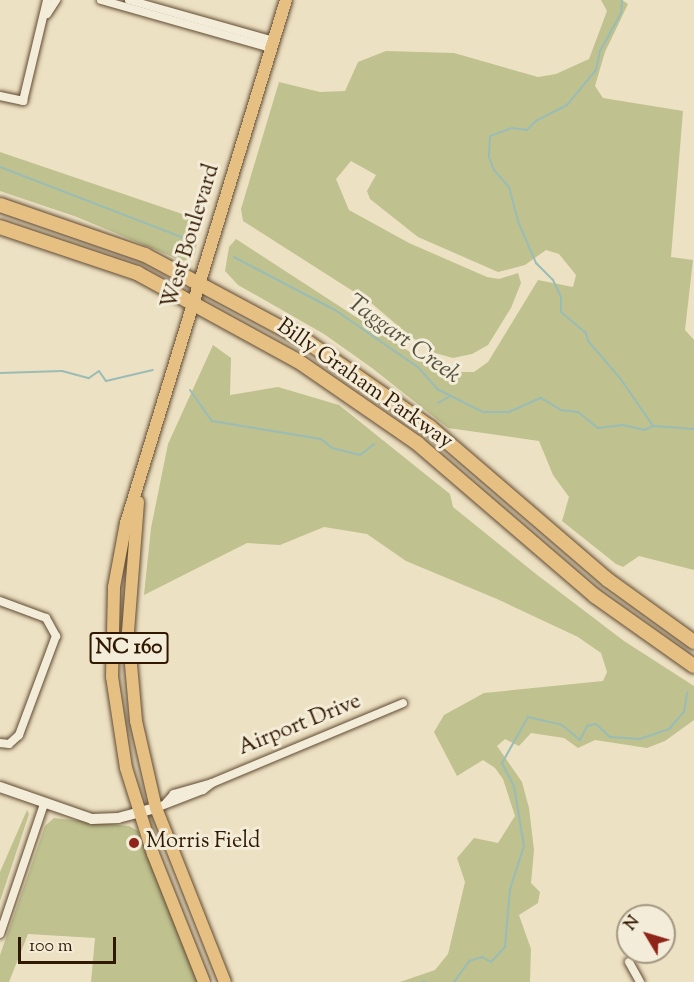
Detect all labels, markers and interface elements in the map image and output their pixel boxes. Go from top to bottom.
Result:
street label: West Boulevard [157,162,227,312]
water label: Taggart Creek [340,289,466,391]
street label: Billy Graham Parkway [271,314,457,456]
road number: NC 160 [88,630,170,666]
street label: Airport Drive [235,689,365,763]
place label: Morris Field [146,830,260,856]
marker: Morris Field [127,836,141,850]
north arrow [616,904,676,964]
text: N [620,912,646,936]
scale bar [21,925,118,963]
text: 100 m [29,934,73,960]

